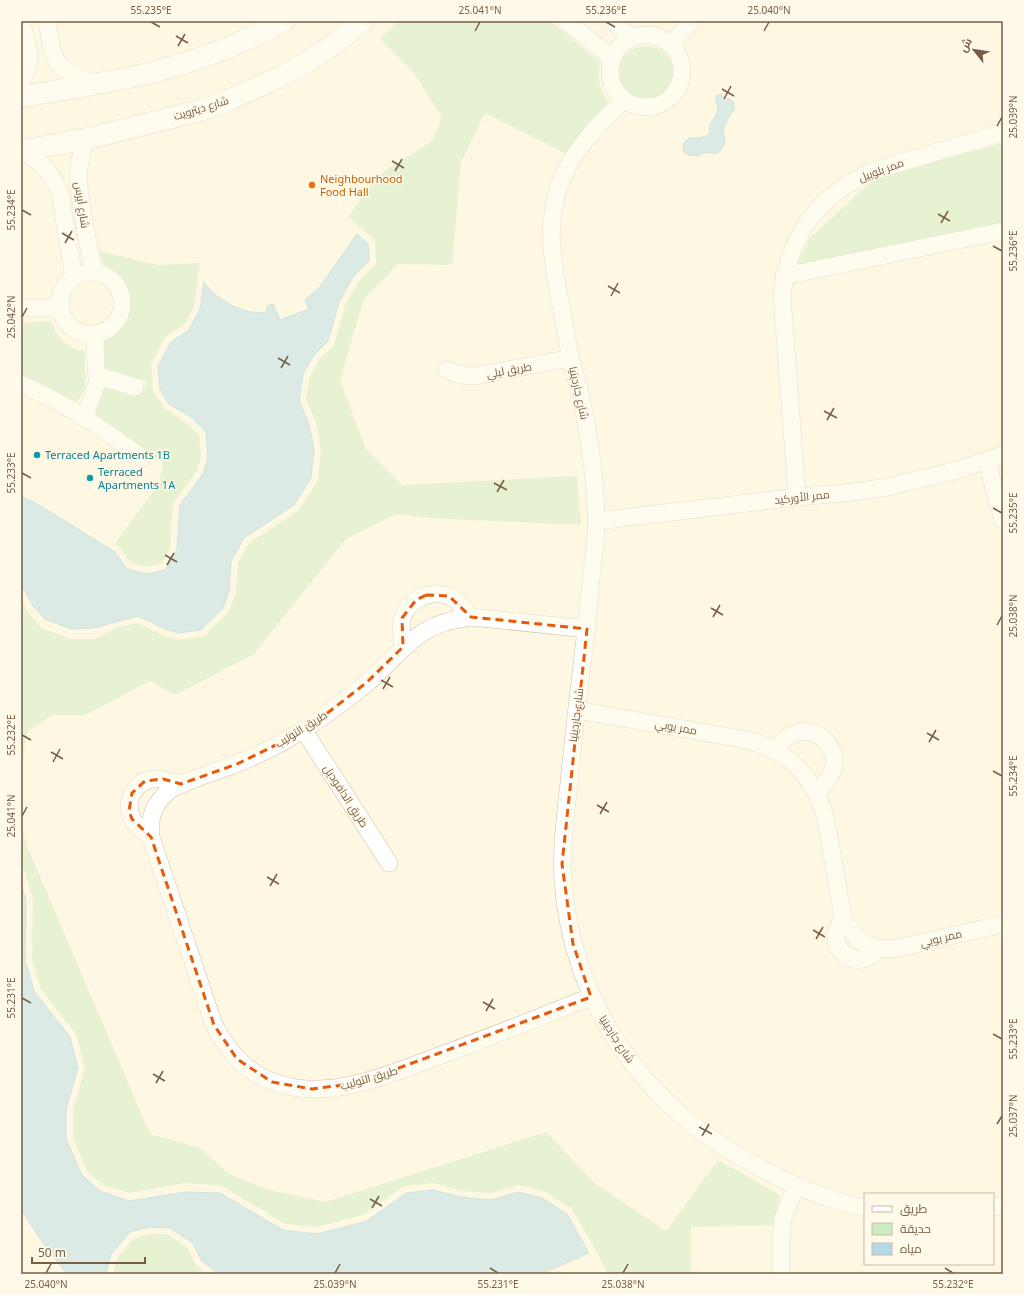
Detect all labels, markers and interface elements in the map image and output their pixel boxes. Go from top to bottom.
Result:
text: 55.235°E [130,3,172,17]
text: 25.041°N [458,3,502,17]
text: 55.236°E [585,3,627,17]
text: 25.040°N [747,3,791,17]
north arrow [954,30,994,70]
text: ش [955,35,975,55]
street label: شارع ديترويت [171,92,231,124]
text: 25.039°N [1006,95,1020,139]
street label: ممر بلوبيل [856,154,906,185]
place label: Neighbourhood Food Hall [320,171,403,199]
marker: Neighbourhood Food Hall [307,180,317,190]
street label: شارع آيرس [70,181,94,229]
text: 55.234°E [4,189,18,231]
text: 55.236°E [1006,230,1020,272]
text: 25.042°N [4,295,18,339]
street label: طريق ليلي [485,358,533,383]
street label: شارع جاردينيا [565,365,593,421]
place label: Terraced Apartments 1B [45,447,170,462]
marker: Terraced Apartments 1B [32,450,42,460]
text: 55.233°E [4,452,18,494]
place label: Terraced Apartments 1A [98,464,176,492]
marker: Terraced Apartments 1A [85,473,95,483]
street label: ممر الأوركيد [774,486,830,507]
text: 55.235°E [1006,492,1020,534]
text: 25.038°N [1006,594,1020,638]
street label: شارع جاردينيا [565,687,587,743]
street label: طريق التوليب [272,707,330,751]
text: 55.232°E [4,714,18,756]
street label: ممر بوبي [653,715,698,740]
text: 55.234°E [1006,755,1020,797]
street label: طريق الدافوديل [321,762,372,830]
text: 25.041°N [4,794,18,838]
street label: ممر بوبي [918,925,964,952]
text: 55.231°E [4,977,18,1019]
street label: شارع جاردينيا [595,1012,639,1066]
text: 55.233°E [1006,1018,1020,1060]
street label: طريق التوليب [339,1062,399,1093]
text: 25.037°N [1006,1094,1020,1138]
legend [864,1193,994,1265]
text: طريق [900,1200,928,1217]
text: حديقة [900,1220,931,1237]
scale bar [32,1239,145,1265]
text: مياه [900,1240,922,1257]
text: 50 m [38,1244,66,1261]
text: 25.040°N [24,1277,68,1291]
text: 25.039°N [313,1277,357,1291]
text: 55.231°E [477,1277,519,1291]
text: 25.038°N [601,1277,645,1291]
text: 55.232°E [932,1277,974,1291]

